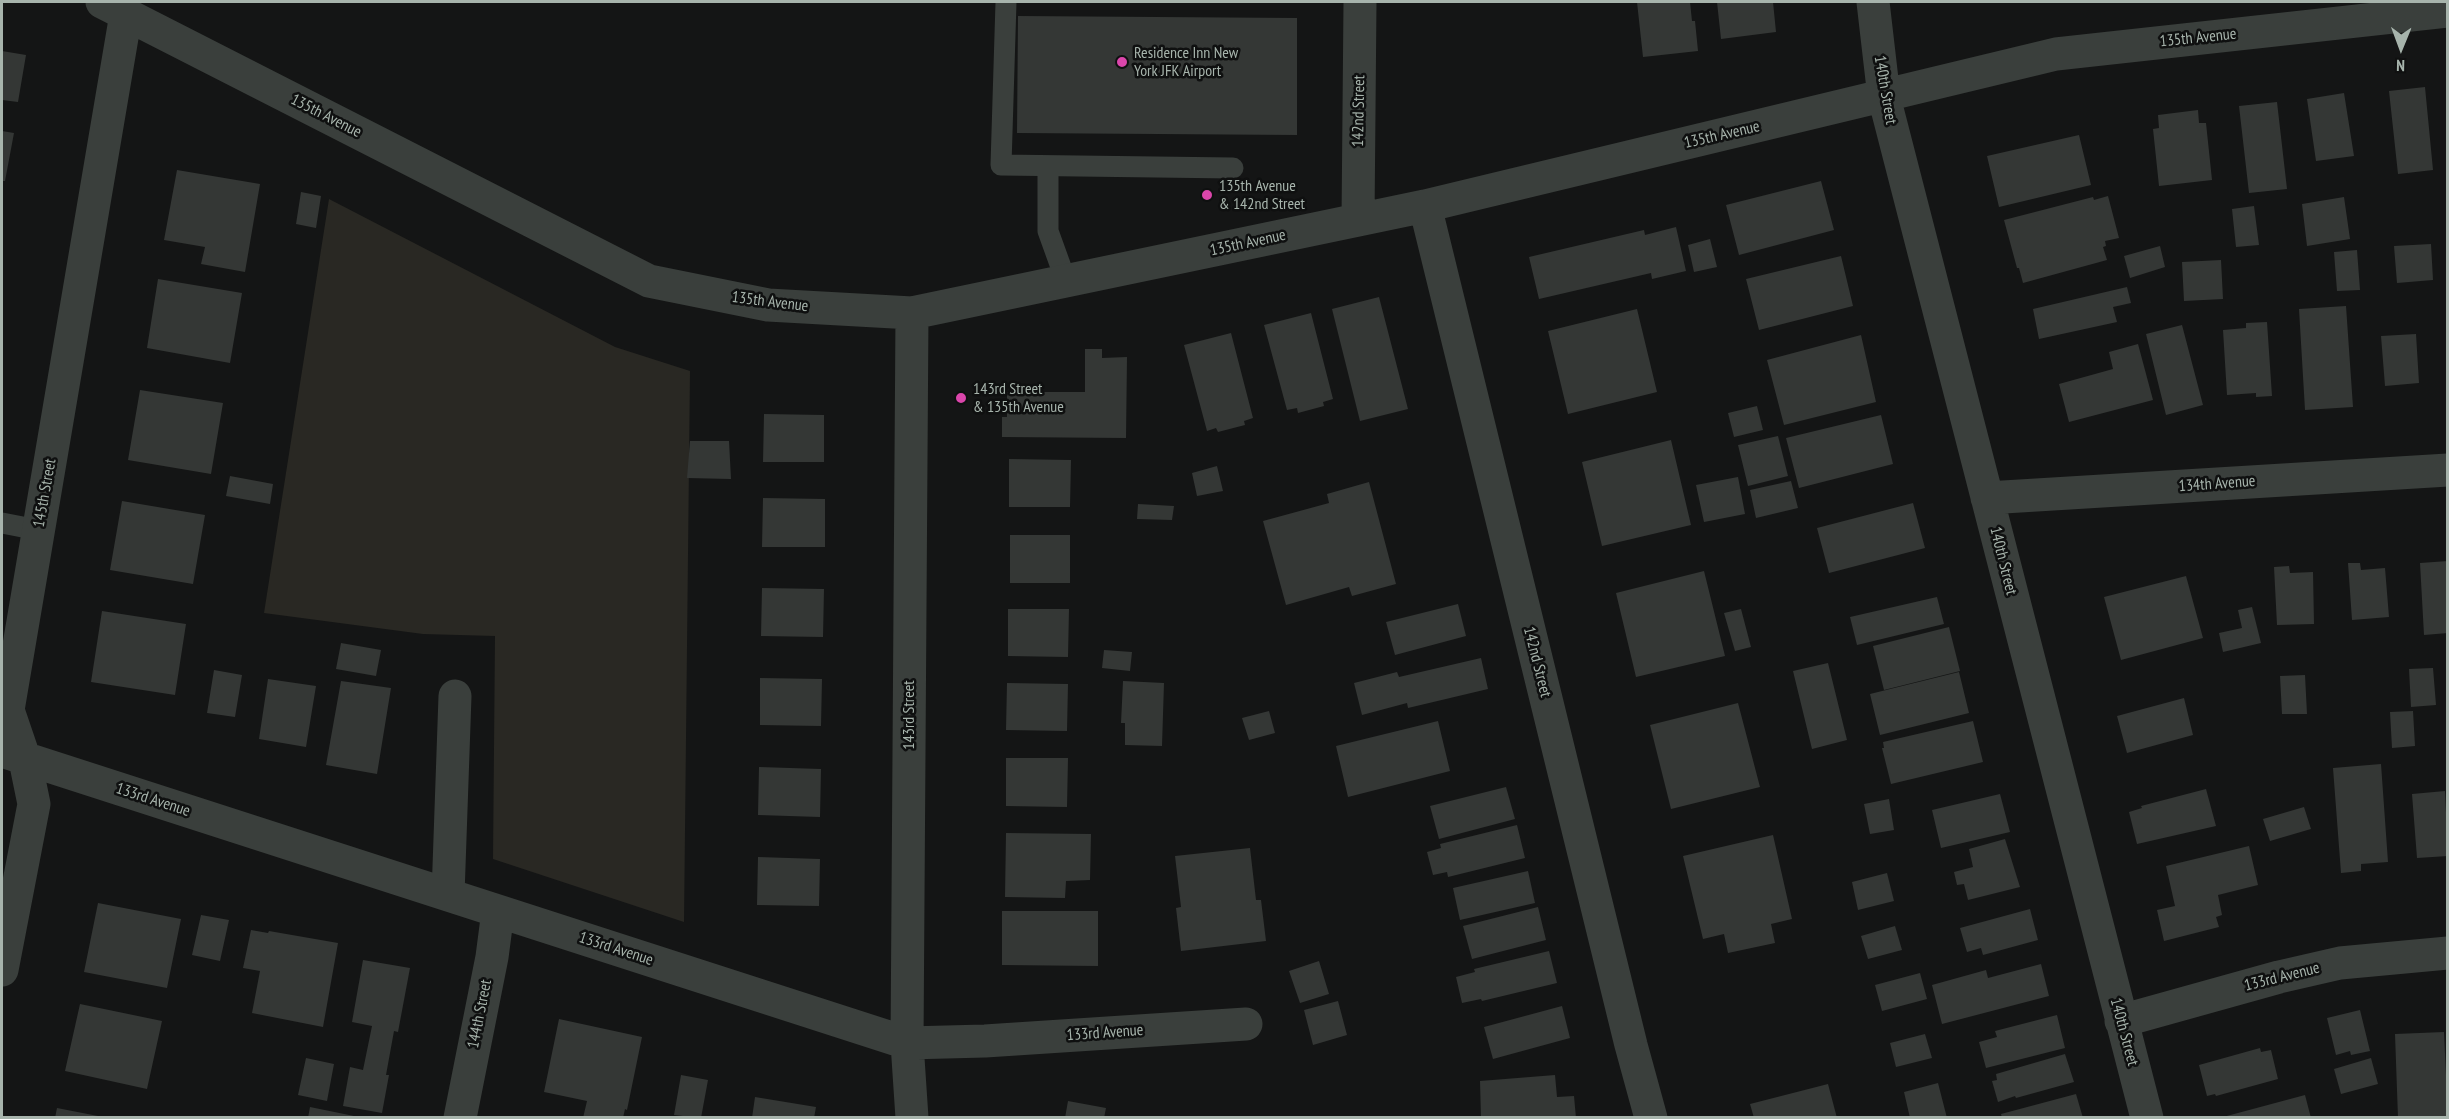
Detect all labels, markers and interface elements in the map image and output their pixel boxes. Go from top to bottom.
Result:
north arrow [2371,18,2431,78]
street label: 135th Avenue [2159,24,2237,52]
place label: Residence Inn New York JFK Airport [1134,43,1238,81]
street label: 140th Street [1870,54,1900,126]
marker: Residence Inn New York JFK Airport [1115,55,1129,69]
text: N [2396,56,2405,76]
street label: 142nd Street [1349,75,1369,147]
street label: 135th Avenue [287,90,365,142]
street label: 135th Avenue [1682,117,1762,153]
place label: 135th Avenue & 142nd Street [1219,176,1305,214]
marker: 135th Avenue & 142nd Street [1200,188,1214,202]
street label: 135th Avenue [1208,226,1288,260]
street label: 135th Avenue [731,288,809,316]
place label: 143rd Street & 135th Avenue [973,379,1064,417]
marker: 143rd Street & 135th Avenue [954,391,968,405]
street label: 145th Street [30,457,60,529]
street label: 134th Avenue [2178,472,2256,496]
street label: 140th Street [1985,525,2021,597]
street label: 142nd Street [1519,625,1555,699]
street label: 143rd Street [899,680,919,750]
street label: 133rd Avenue [114,779,192,821]
street label: 133rd Avenue [577,928,655,970]
street label: 133rd Avenue [2242,958,2322,996]
street label: 144th Street [464,978,496,1050]
street label: 140th Street [2106,996,2142,1068]
street label: 133rd Avenue [1066,1021,1144,1045]

